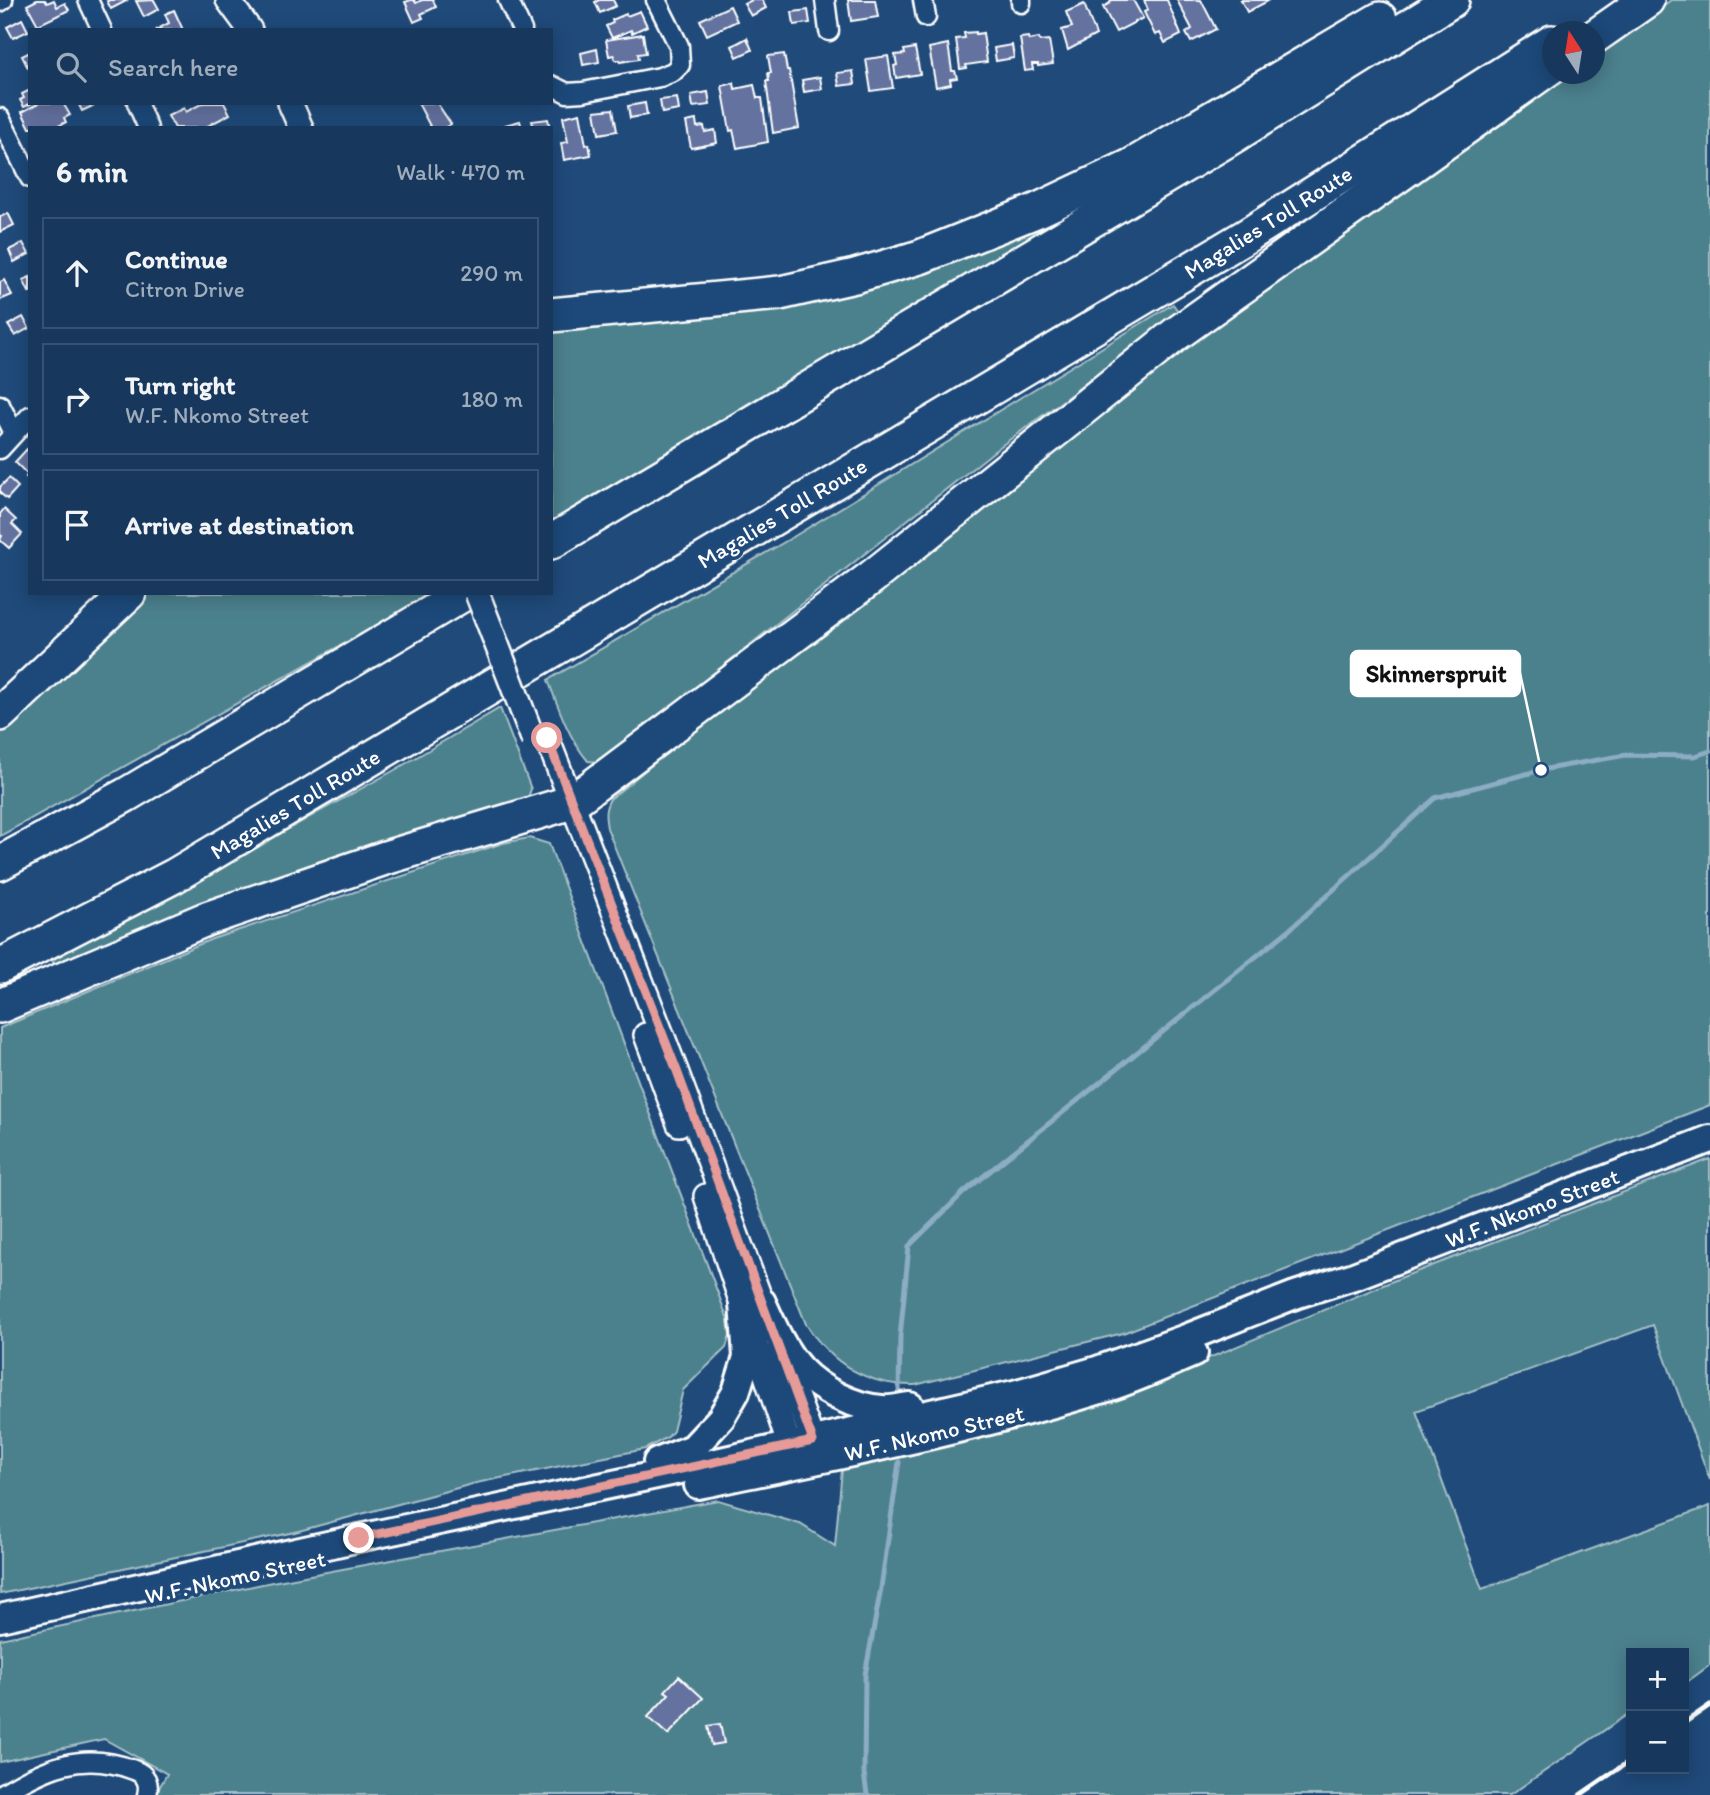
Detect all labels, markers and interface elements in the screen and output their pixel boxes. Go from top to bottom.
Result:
north arrow [1542,21,1605,84]
search box [28,28,553,105]
icon: search [52,48,90,86]
text: Search here [108,51,238,83]
text: 6 min [56,153,128,190]
text: Walk · 470 m [396,158,525,186]
street label: Magalies Toll Route [1179,159,1357,285]
text: Continue [125,243,228,275]
icon: ahead [58,254,96,292]
text: 290 m [460,259,523,287]
text: Citron Drive [125,275,245,303]
text: Turn right [125,369,236,401]
icon: right [58,380,96,418]
text: 180 m [461,385,523,413]
text: W.F. Nkomo Street [125,401,309,429]
street label: Magalies Toll Route [692,451,872,575]
icon: arrive [58,506,96,544]
text: Arrive at destination [125,509,354,541]
callout: Skinnerspruit [1351,651,1520,696]
text: Skinnerspruit [1366,659,1506,689]
route start [531,722,562,753]
street label: Magalies Toll Route [205,742,385,866]
street label: W.F. Nkomo Street [1441,1162,1623,1254]
street label: W.F. Nkomo Street [841,1399,1027,1467]
route end [343,1522,374,1553]
street label: W.F. Nkomo Street [142,1544,328,1610]
map controls [1626,1648,1689,1774]
button: + [1626,1648,1689,1711]
button: − [1626,1711,1689,1774]

